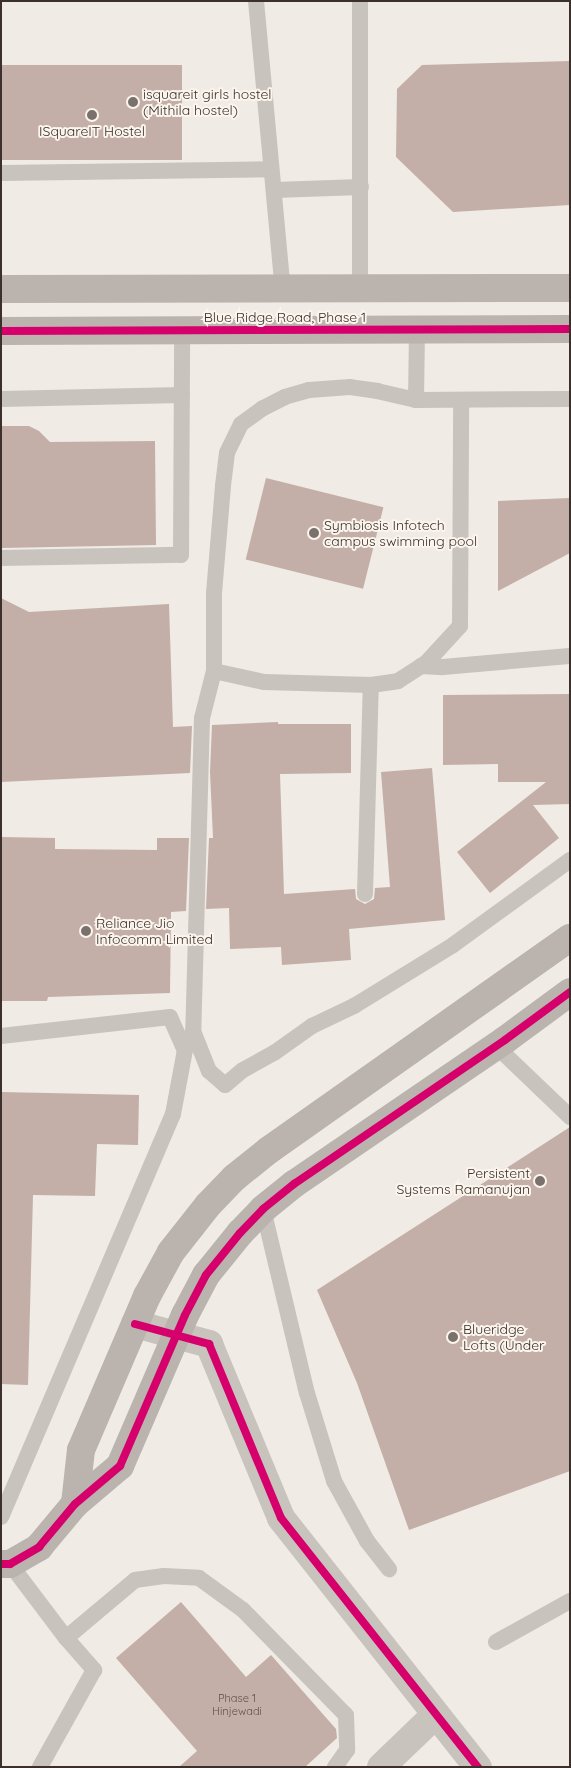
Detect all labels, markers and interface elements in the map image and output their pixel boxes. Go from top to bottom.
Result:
place label: isquareit girls hostel (Mithila hostel) [143,86,272,118]
marker: isquareit girls hostel (Mithila hostel) [127,96,139,108]
marker: ISquareIT Hostel [86,109,98,121]
place label: ISquareIT Hostel [39,123,145,139]
street label: Blue Ridge Road, Phase 1 [204,309,366,325]
place label: Symbiosis Infotech campus swimming pool [324,517,477,550]
marker: Symbiosis Infotech campus swimming pool [308,527,320,539]
place label: Reliance Jio Infocomm Limited [96,915,213,948]
marker: Reliance Jio Infocomm Limited [80,925,92,937]
place label: Persistent Systems Ramanujan [396,1165,530,1198]
marker: Persistent Systems Ramanujan [534,1175,546,1187]
place label: Blueridge Lofts (Under [463,1321,544,1354]
marker: Blueridge Lofts (Under [447,1331,459,1343]
house number: Phase 1 Hinjewadi [212,1692,262,1718]

